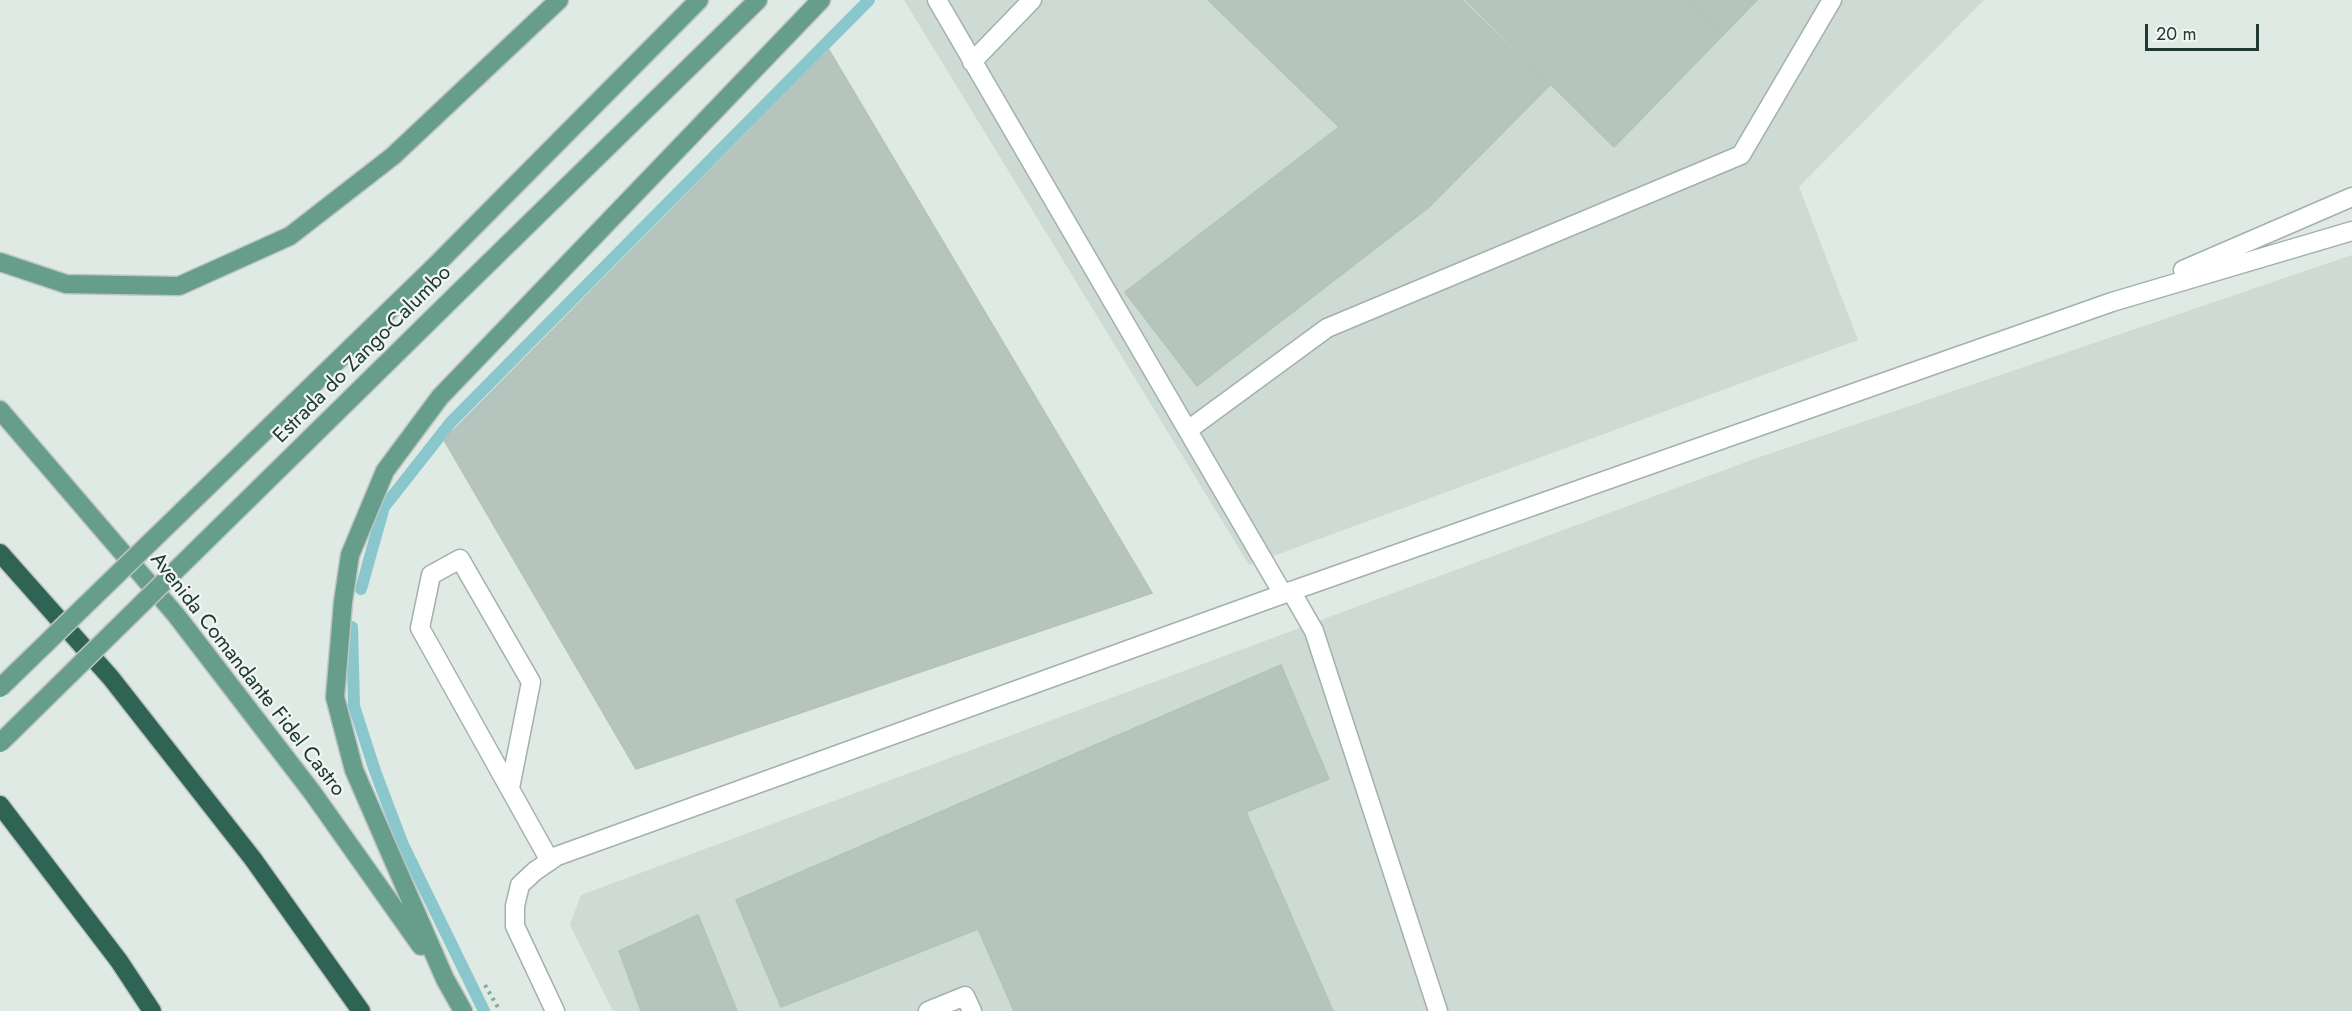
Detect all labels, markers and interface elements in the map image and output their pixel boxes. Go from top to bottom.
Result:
scale bar [2148,12,2262,50]
text: 20 m [2156,21,2196,47]
street label: Estrada do Zango-Calumbo [269,261,457,449]
street label: Avenida Comandante Fidel Castro [144,548,350,802]

